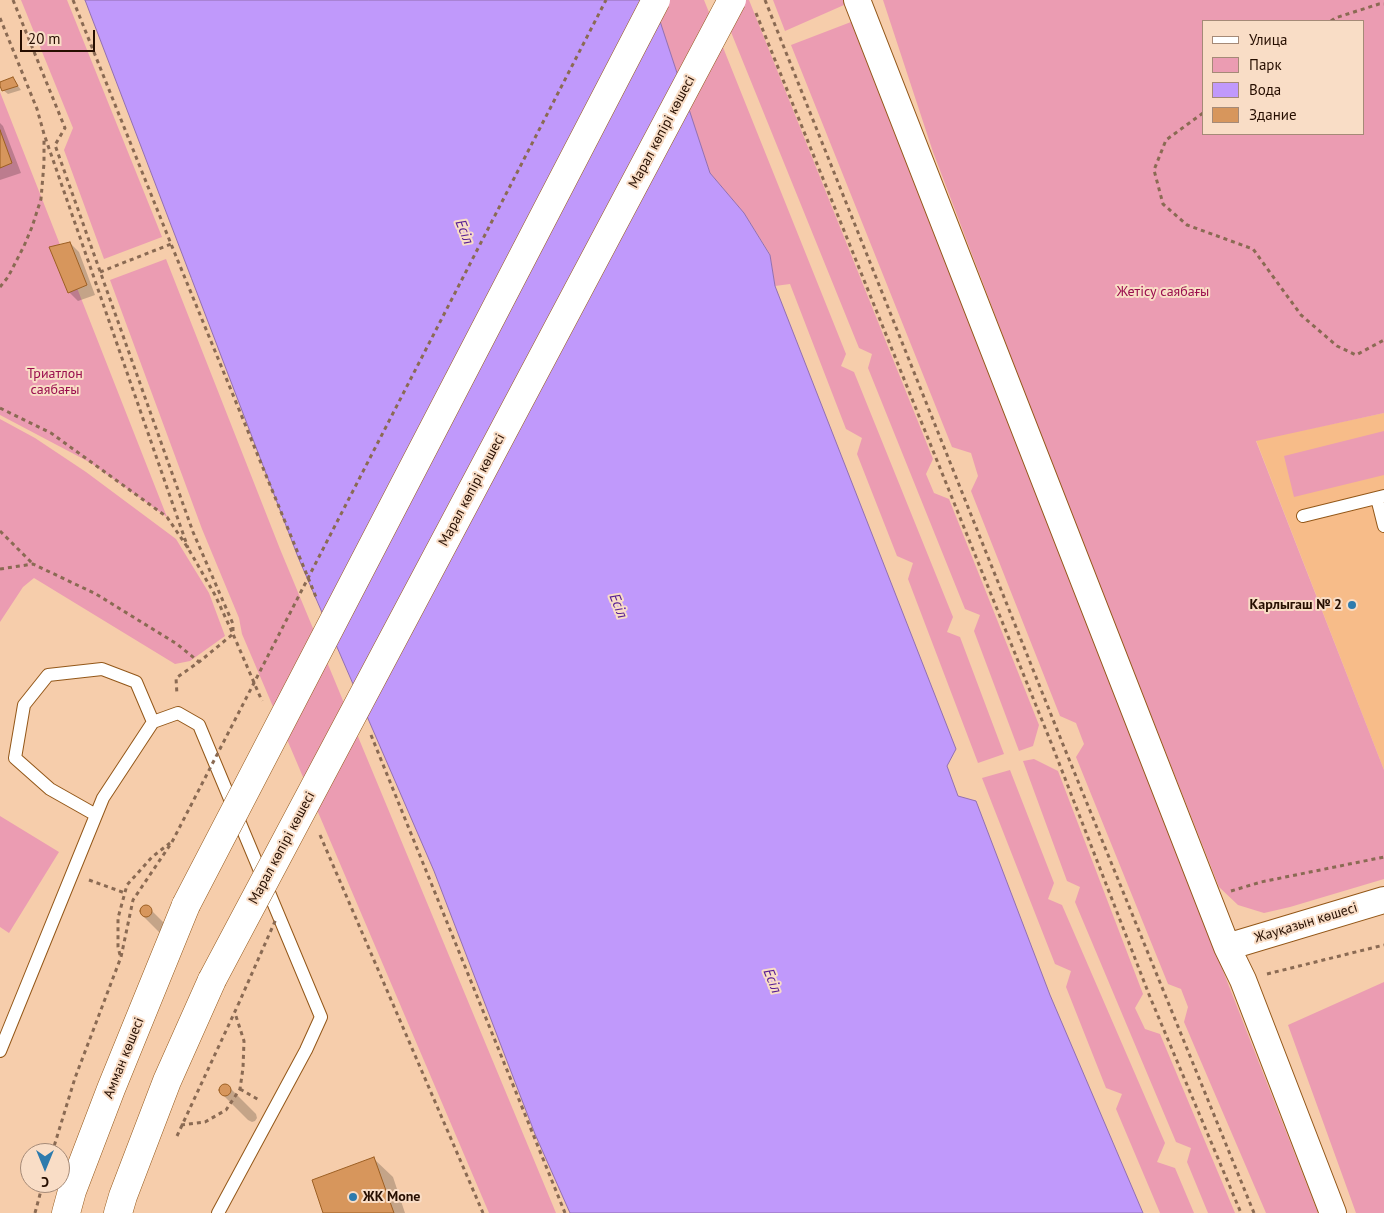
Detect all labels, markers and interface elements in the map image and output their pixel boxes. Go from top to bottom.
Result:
scale bar [22,20,98,52]
legend [1202,20,1364,135]
text: 20 m [28,29,61,48]
text: Улица [1249,30,1287,49]
text: Парк [1249,55,1282,74]
street label: Марал көпірі көшесі [625,73,699,191]
text: Вода [1249,80,1281,99]
text: Здание [1249,105,1297,124]
water label: Есіл [451,217,477,247]
park label: Жетісу саябағы [1117,284,1209,300]
park label: Триатлон саябағы [27,366,83,398]
street label: Марал көпірі көшесі [435,431,509,549]
water label: Есіл [605,591,631,621]
place label: Карлыгаш № 2 [1250,597,1342,613]
marker: Карлыгаш № 2 [1346,599,1358,611]
street label: Марал көпірі көшесі [245,789,319,907]
street label: Жауқазын көшесі [1252,899,1360,947]
water label: Есіл [759,966,785,996]
street label: Амман көшесі [100,1015,148,1101]
north arrow [20,1143,70,1193]
text: С [41,1173,49,1191]
place label: ЖК Mone [363,1189,420,1205]
marker: ЖК Mone [347,1191,359,1203]

